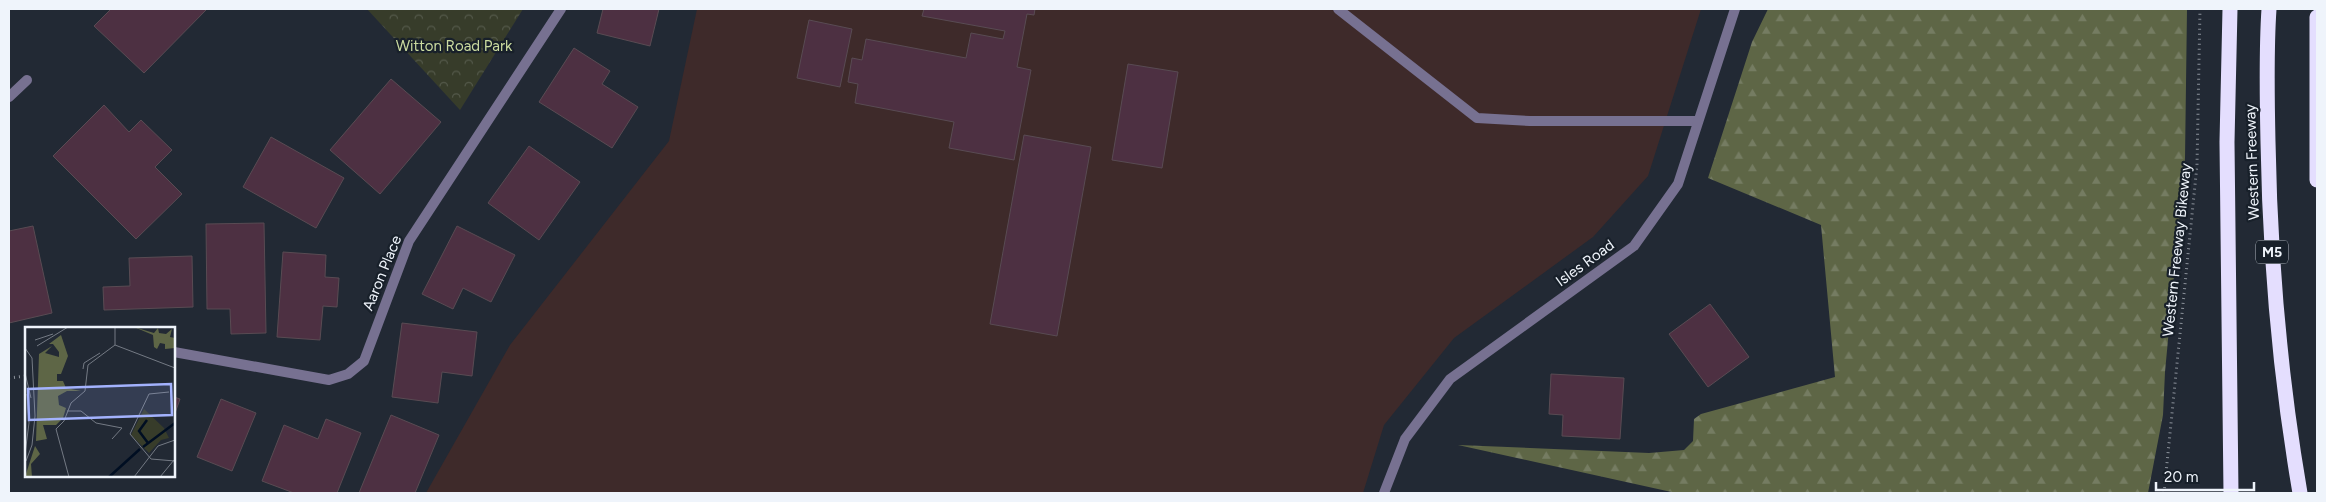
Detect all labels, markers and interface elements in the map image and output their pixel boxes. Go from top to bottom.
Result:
park label: Witton Road Park [396,37,513,55]
street label: Western Freeway [2241,104,2263,220]
street label: Western Freeway Bikeway [2159,162,2195,338]
street label: Aaron Place [359,233,405,313]
street label: Isles Road [1552,236,1618,290]
road number: M5 [2256,240,2288,264]
inset map [25,327,175,477]
scale bar [2156,460,2254,492]
text: 20 m [2164,468,2198,486]

